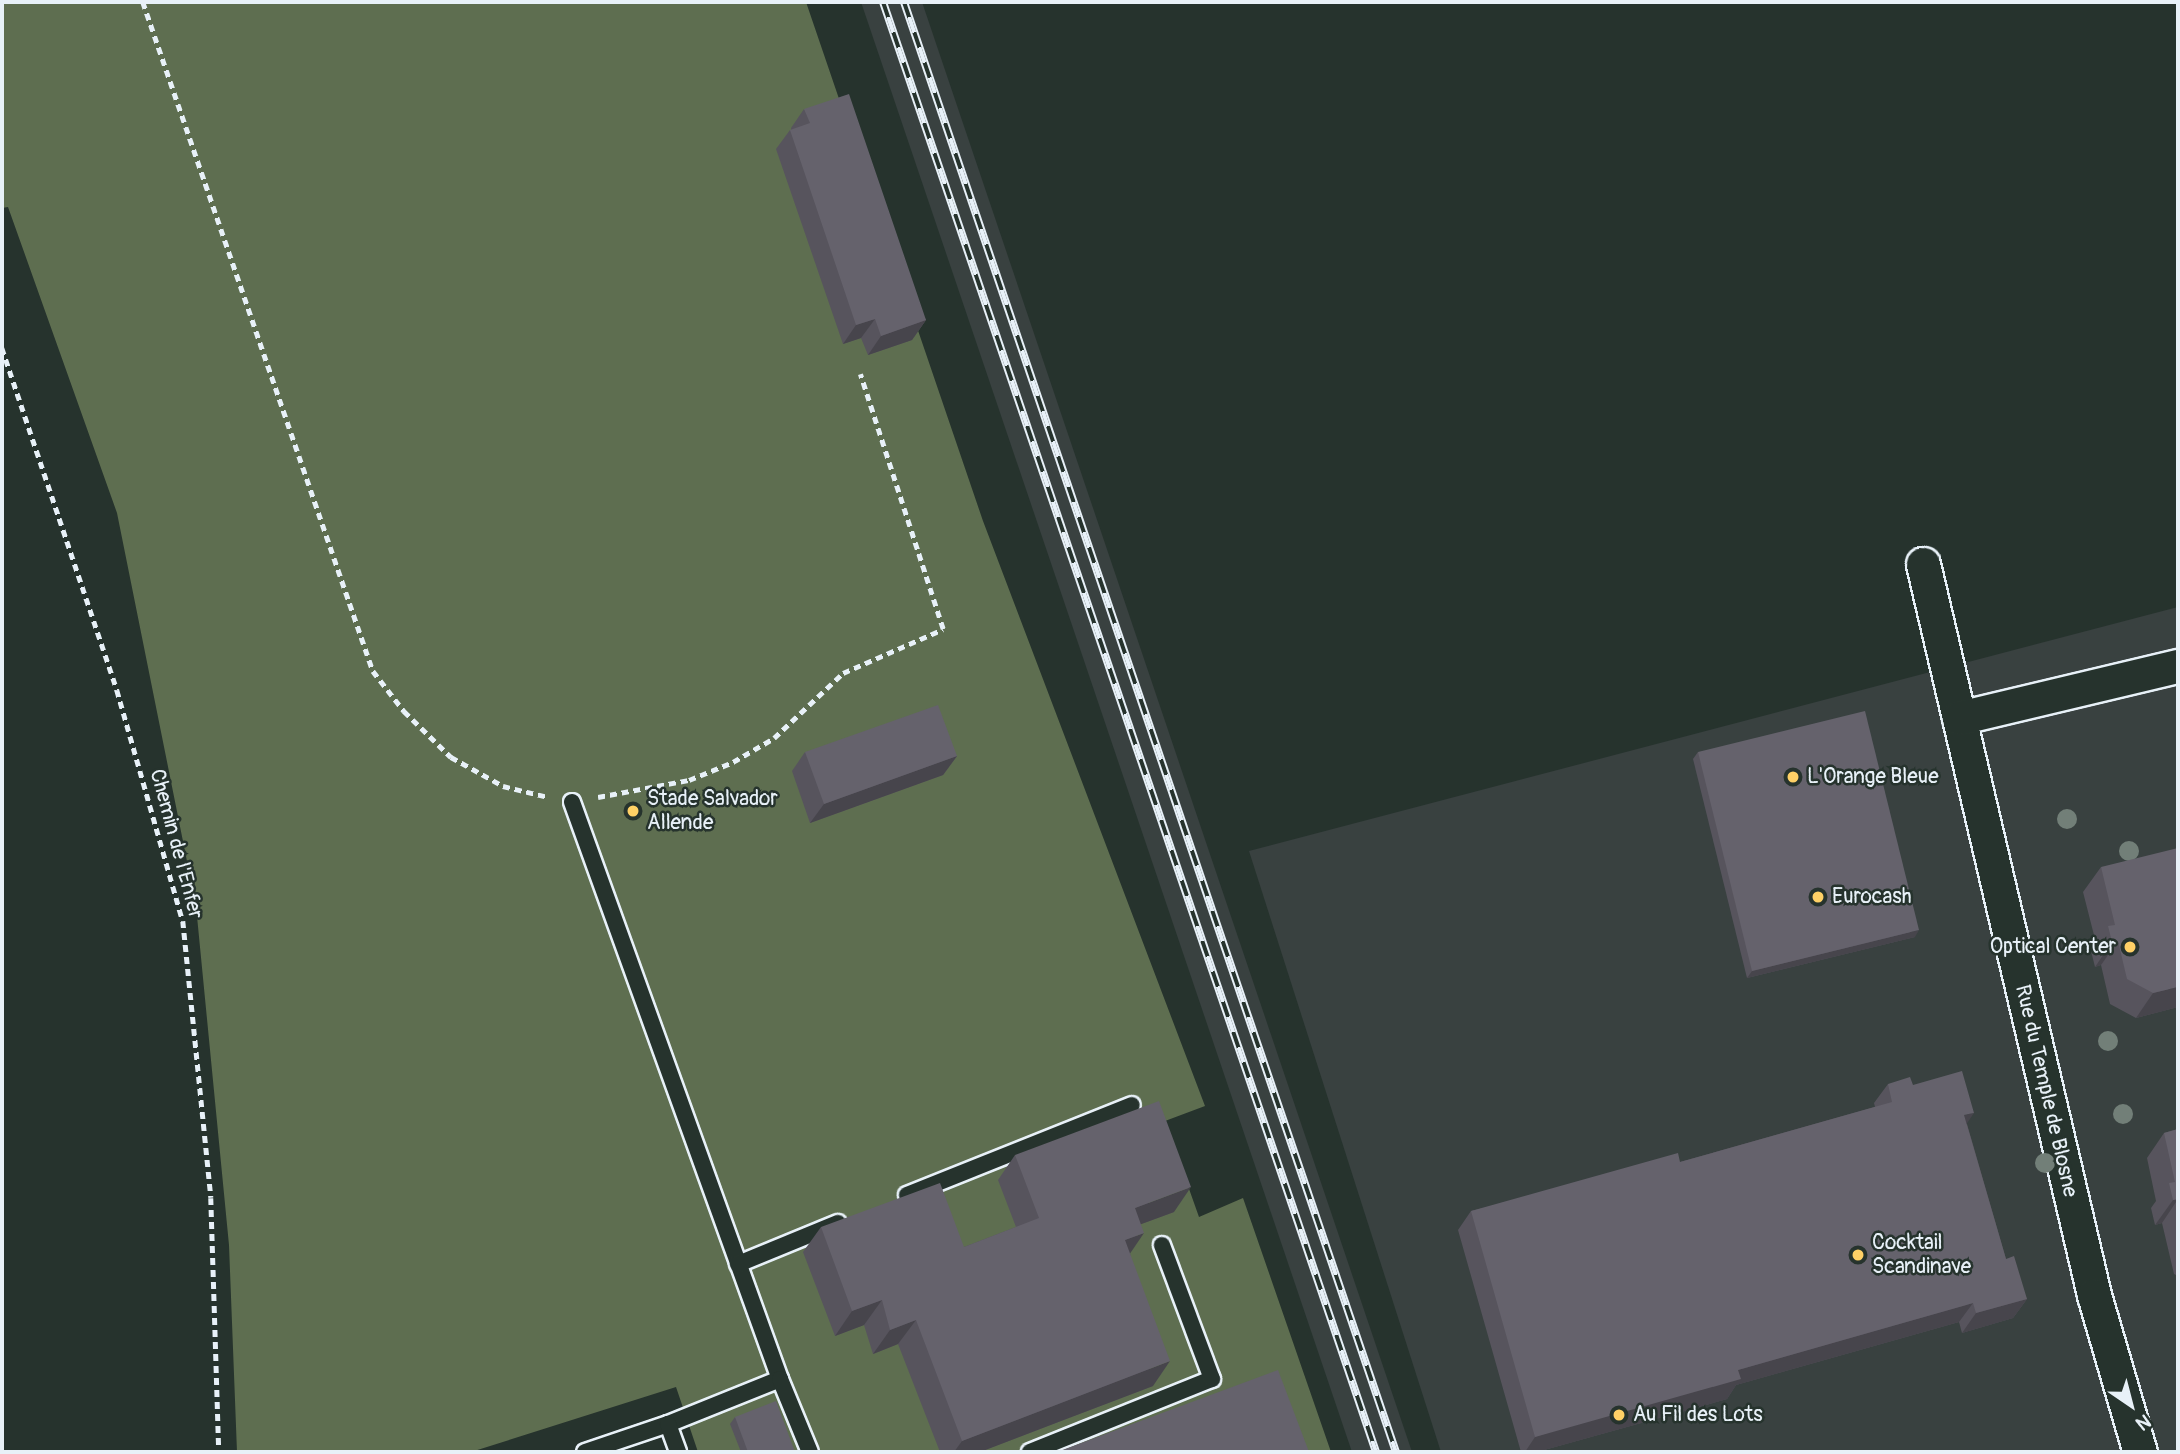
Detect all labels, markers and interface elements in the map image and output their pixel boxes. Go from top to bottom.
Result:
place label: L'Orange Bleue [1807,764,1938,790]
street label: Chemin de l'Enfer [144,766,208,922]
marker: L'Orange Bleue [1785,769,1801,785]
place label: Stade Salvador Allende [647,786,778,836]
marker: Stade Salvador Allende [625,803,641,819]
place label: Eurocash [1832,884,1912,910]
marker: Eurocash [1810,889,1826,905]
place label: Optical Center [1990,934,2116,960]
marker: Optical Center [2122,939,2138,955]
street label: Rue du Temple de Blosne [2009,982,2083,1200]
place label: Cocktail Scandinave [1872,1230,1971,1280]
marker: Cocktail Scandinave [1850,1247,1866,1263]
north arrow [2096,1370,2166,1440]
place label: Au Fil des Lots [1633,1402,1763,1428]
marker: Au Fil des Lots [1611,1407,1627,1423]
text: N [2131,1409,2155,1436]

